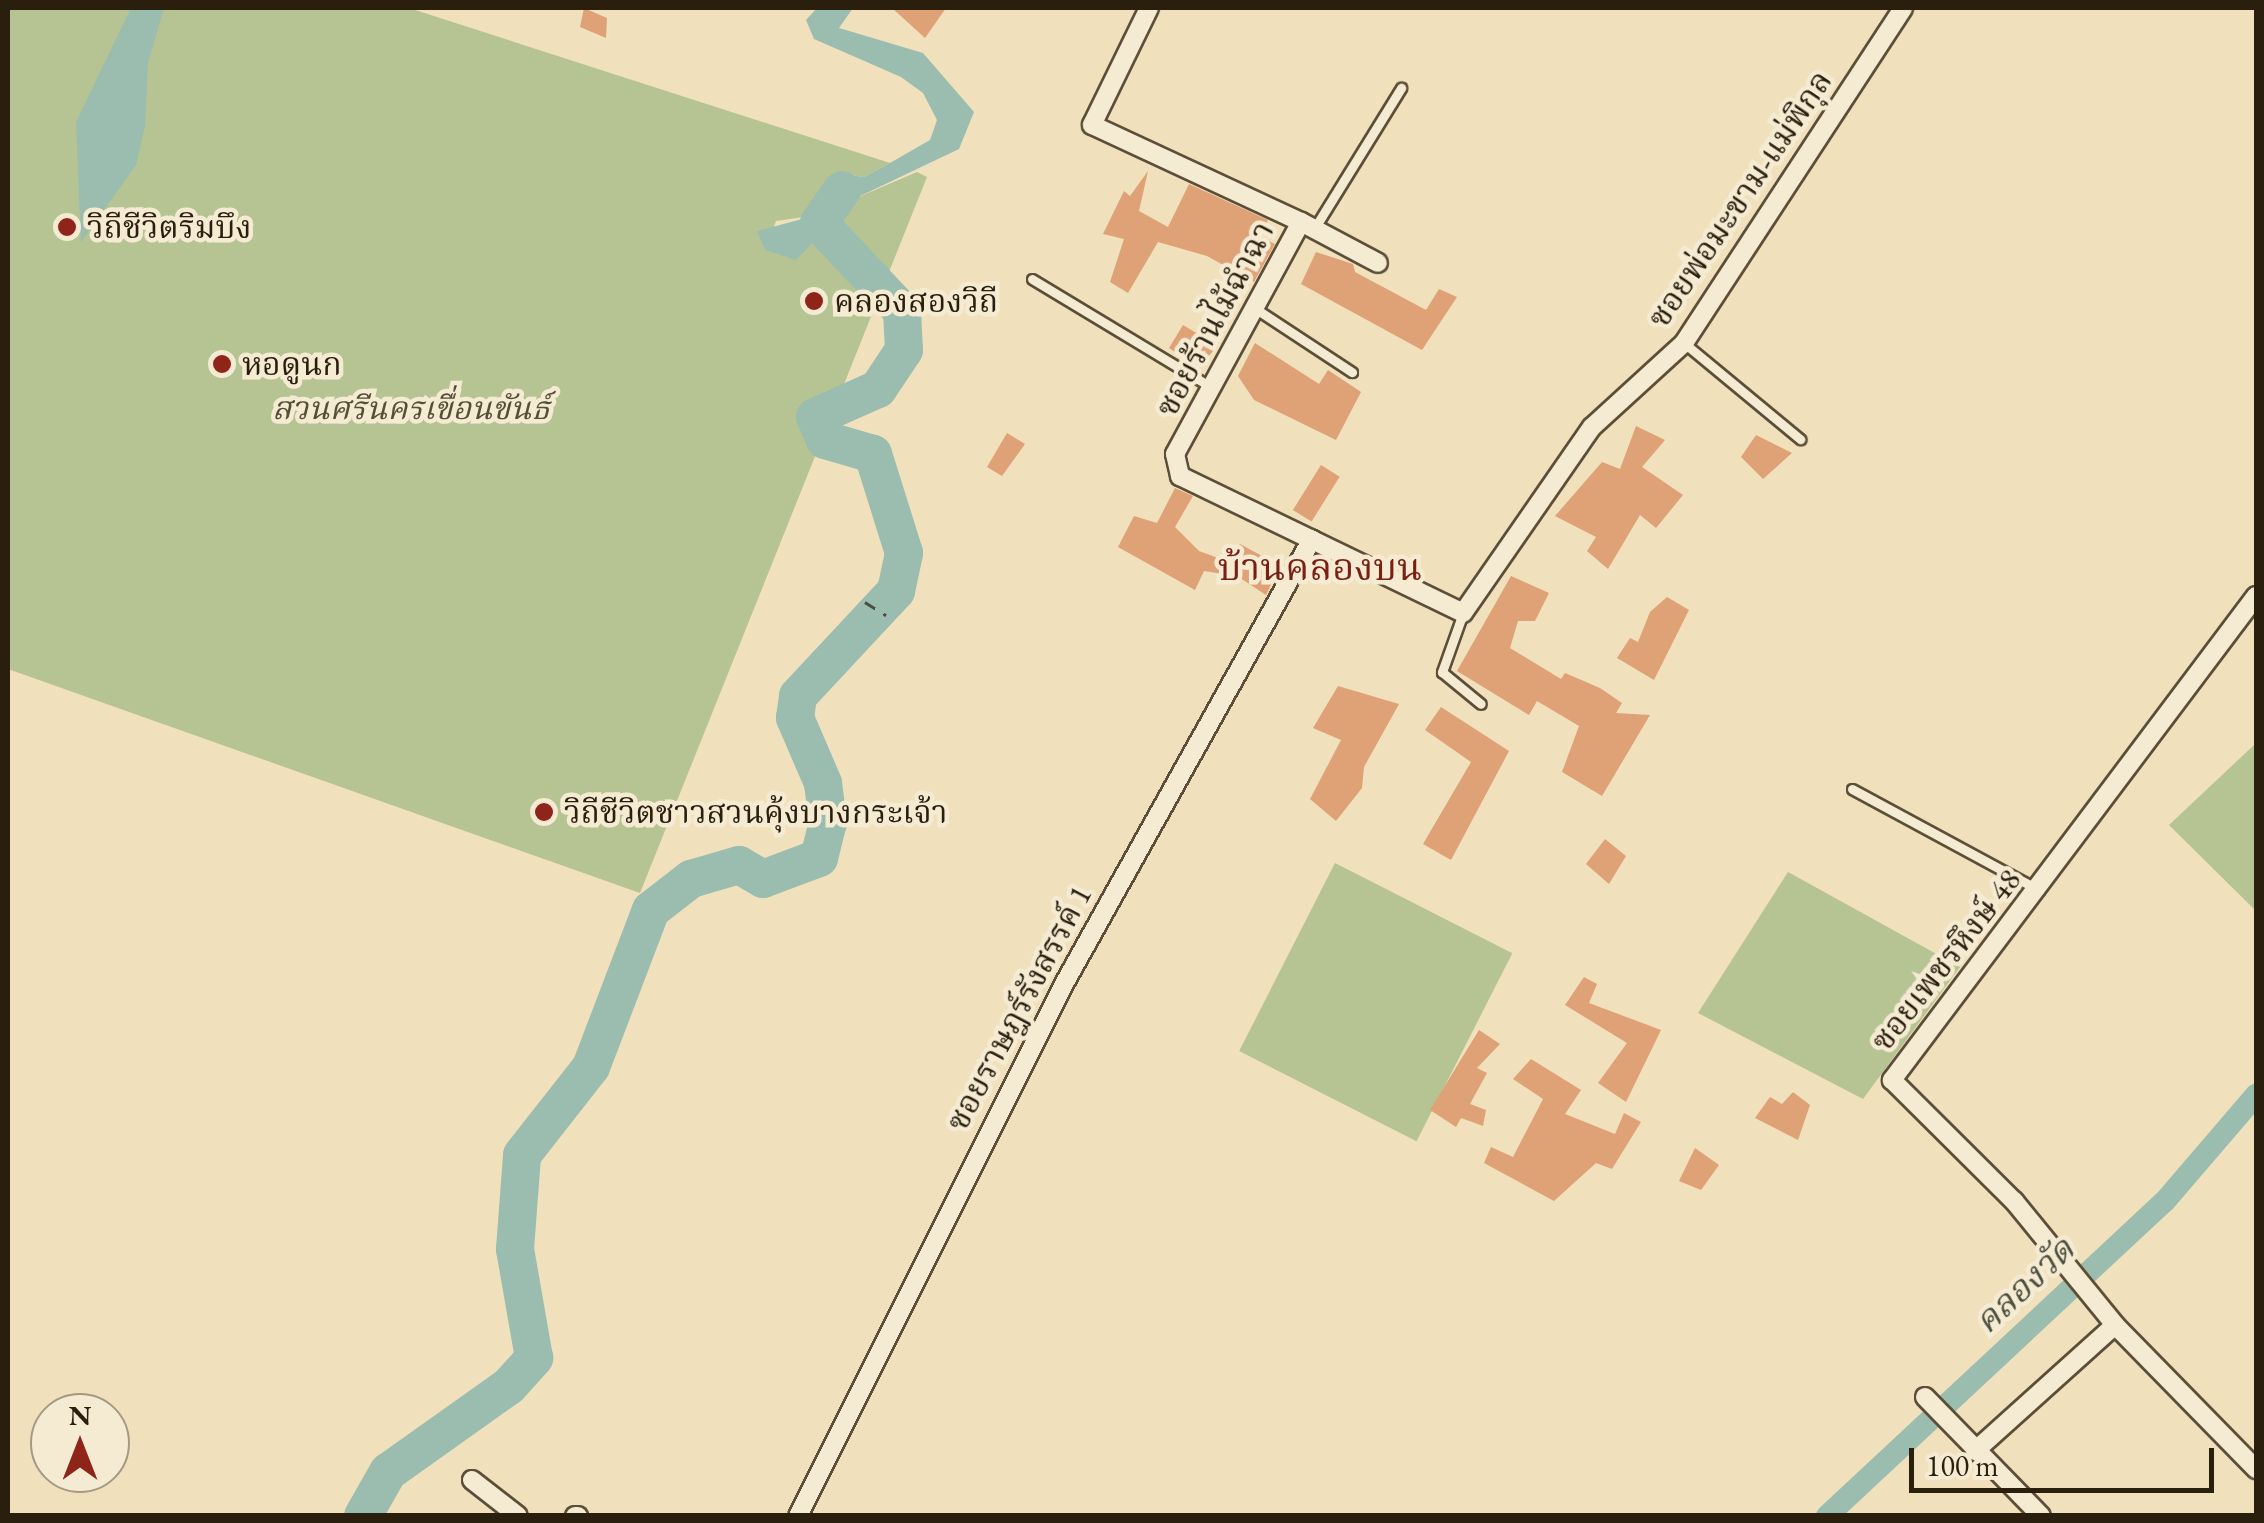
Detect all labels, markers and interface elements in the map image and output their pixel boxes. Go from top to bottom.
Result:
street label: ซอยพ่อมะขาม-แม่พิกุล [1640,63,1840,335]
place label: วิถีชีวิตริมบึง [87,208,251,246]
street label: ซอยร้านไม้ฉำฉา [1147,215,1283,423]
marker: วิถีชีวิตริมบึง [56,216,78,238]
place label: คลองสองวิถี [834,282,998,320]
marker: คลองสองวิถี [803,290,825,312]
place label: หอดูนก [242,345,342,383]
marker: หอดูนก [211,353,233,375]
park label: สวนศรีนครเขื่อนขันธ์ [272,389,550,427]
district label: บ้านคลองบน [1218,544,1422,590]
place label: วิถีชีวิตชาวสวนคุ้งบางกระเจ้า [564,793,948,831]
marker: วิถีชีวิตชาวสวนคุ้งบางกระเจ้า [533,801,555,823]
street label: ซอยเพชรหึงษ์ 48 [1863,861,2029,1059]
street label: ซอยราษฎร์รังสรรค์ 1 [938,879,1100,1137]
water label: คลองวัด [1965,1228,2083,1342]
north arrow [30,1393,130,1493]
text: N [69,1397,91,1433]
scale bar [1914,1428,2219,1490]
text: 100 m [1926,1446,1999,1485]

